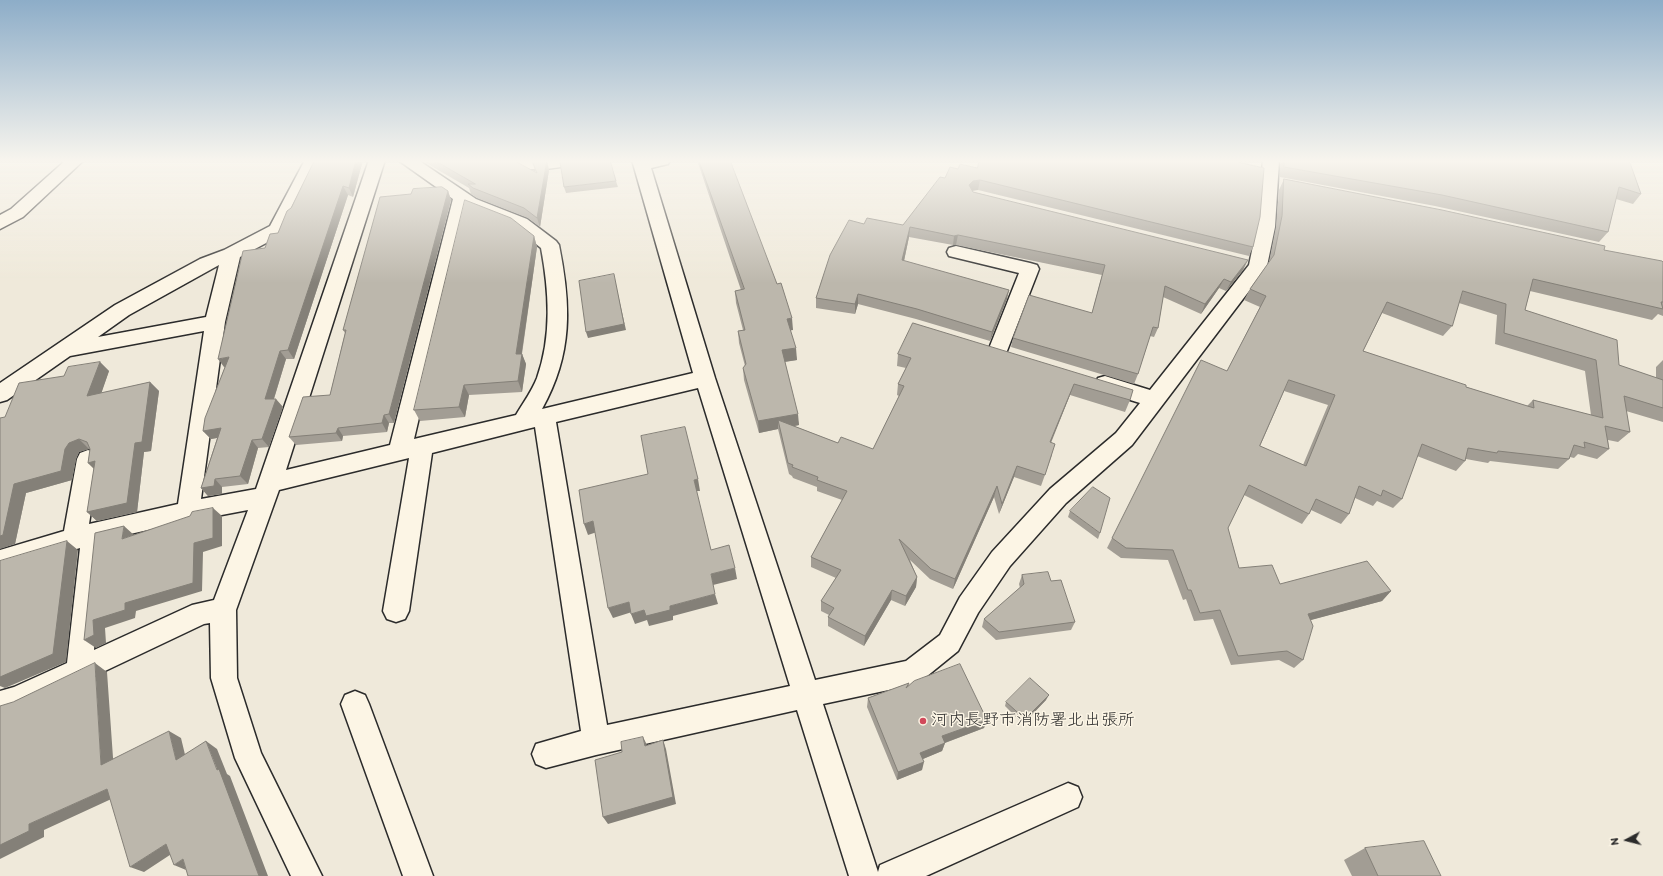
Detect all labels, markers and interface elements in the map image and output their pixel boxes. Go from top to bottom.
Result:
place label: 河内長野市消防署北出張所 [931,711,1135,731]
marker: 河内長野市消防署北出張所 [918,716,928,726]
north arrow [1607,820,1647,860]
text: N [1608,837,1621,846]

